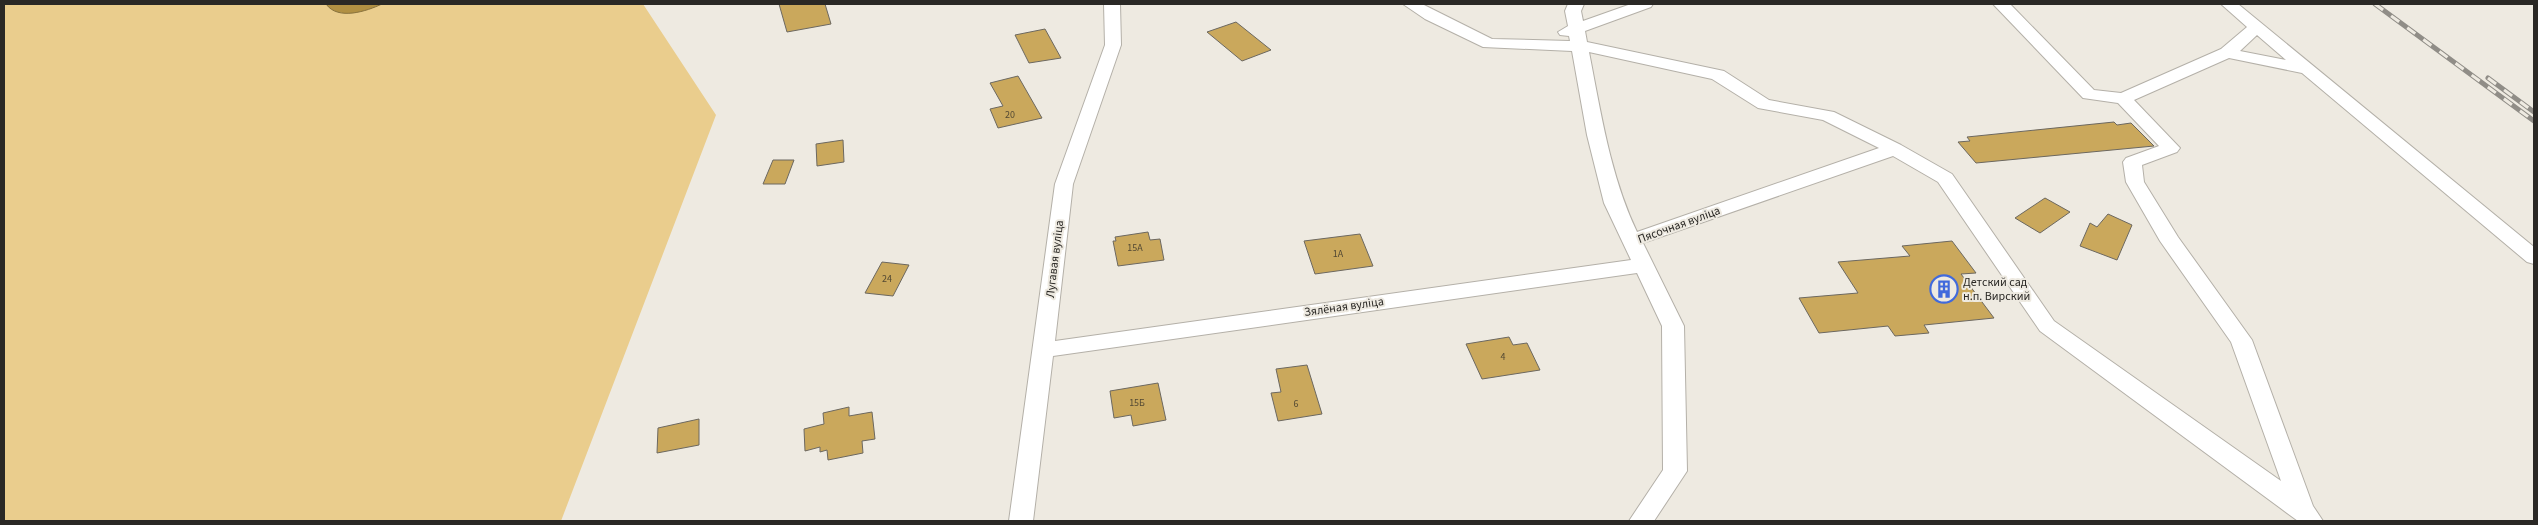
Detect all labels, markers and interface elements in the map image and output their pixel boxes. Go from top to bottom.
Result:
house number: 20 [1005,108,1015,122]
street label: Пясочная вуліца [1635,202,1723,248]
street label: Лугавая вуліца [1042,219,1068,299]
house number: 15А [1127,241,1143,255]
house number: 1А [1333,247,1344,261]
house number: 24 [882,272,892,286]
building icon: Детский сад н.п. Вирский [1929,274,1959,304]
place label: Детский сад н.п. Вирский [1963,274,2030,305]
street label: Зялёная вуліца [1303,293,1385,321]
house number: 4 [1501,350,1506,364]
house number: 15Б [1129,396,1145,410]
house number: 6 [1294,397,1299,411]

